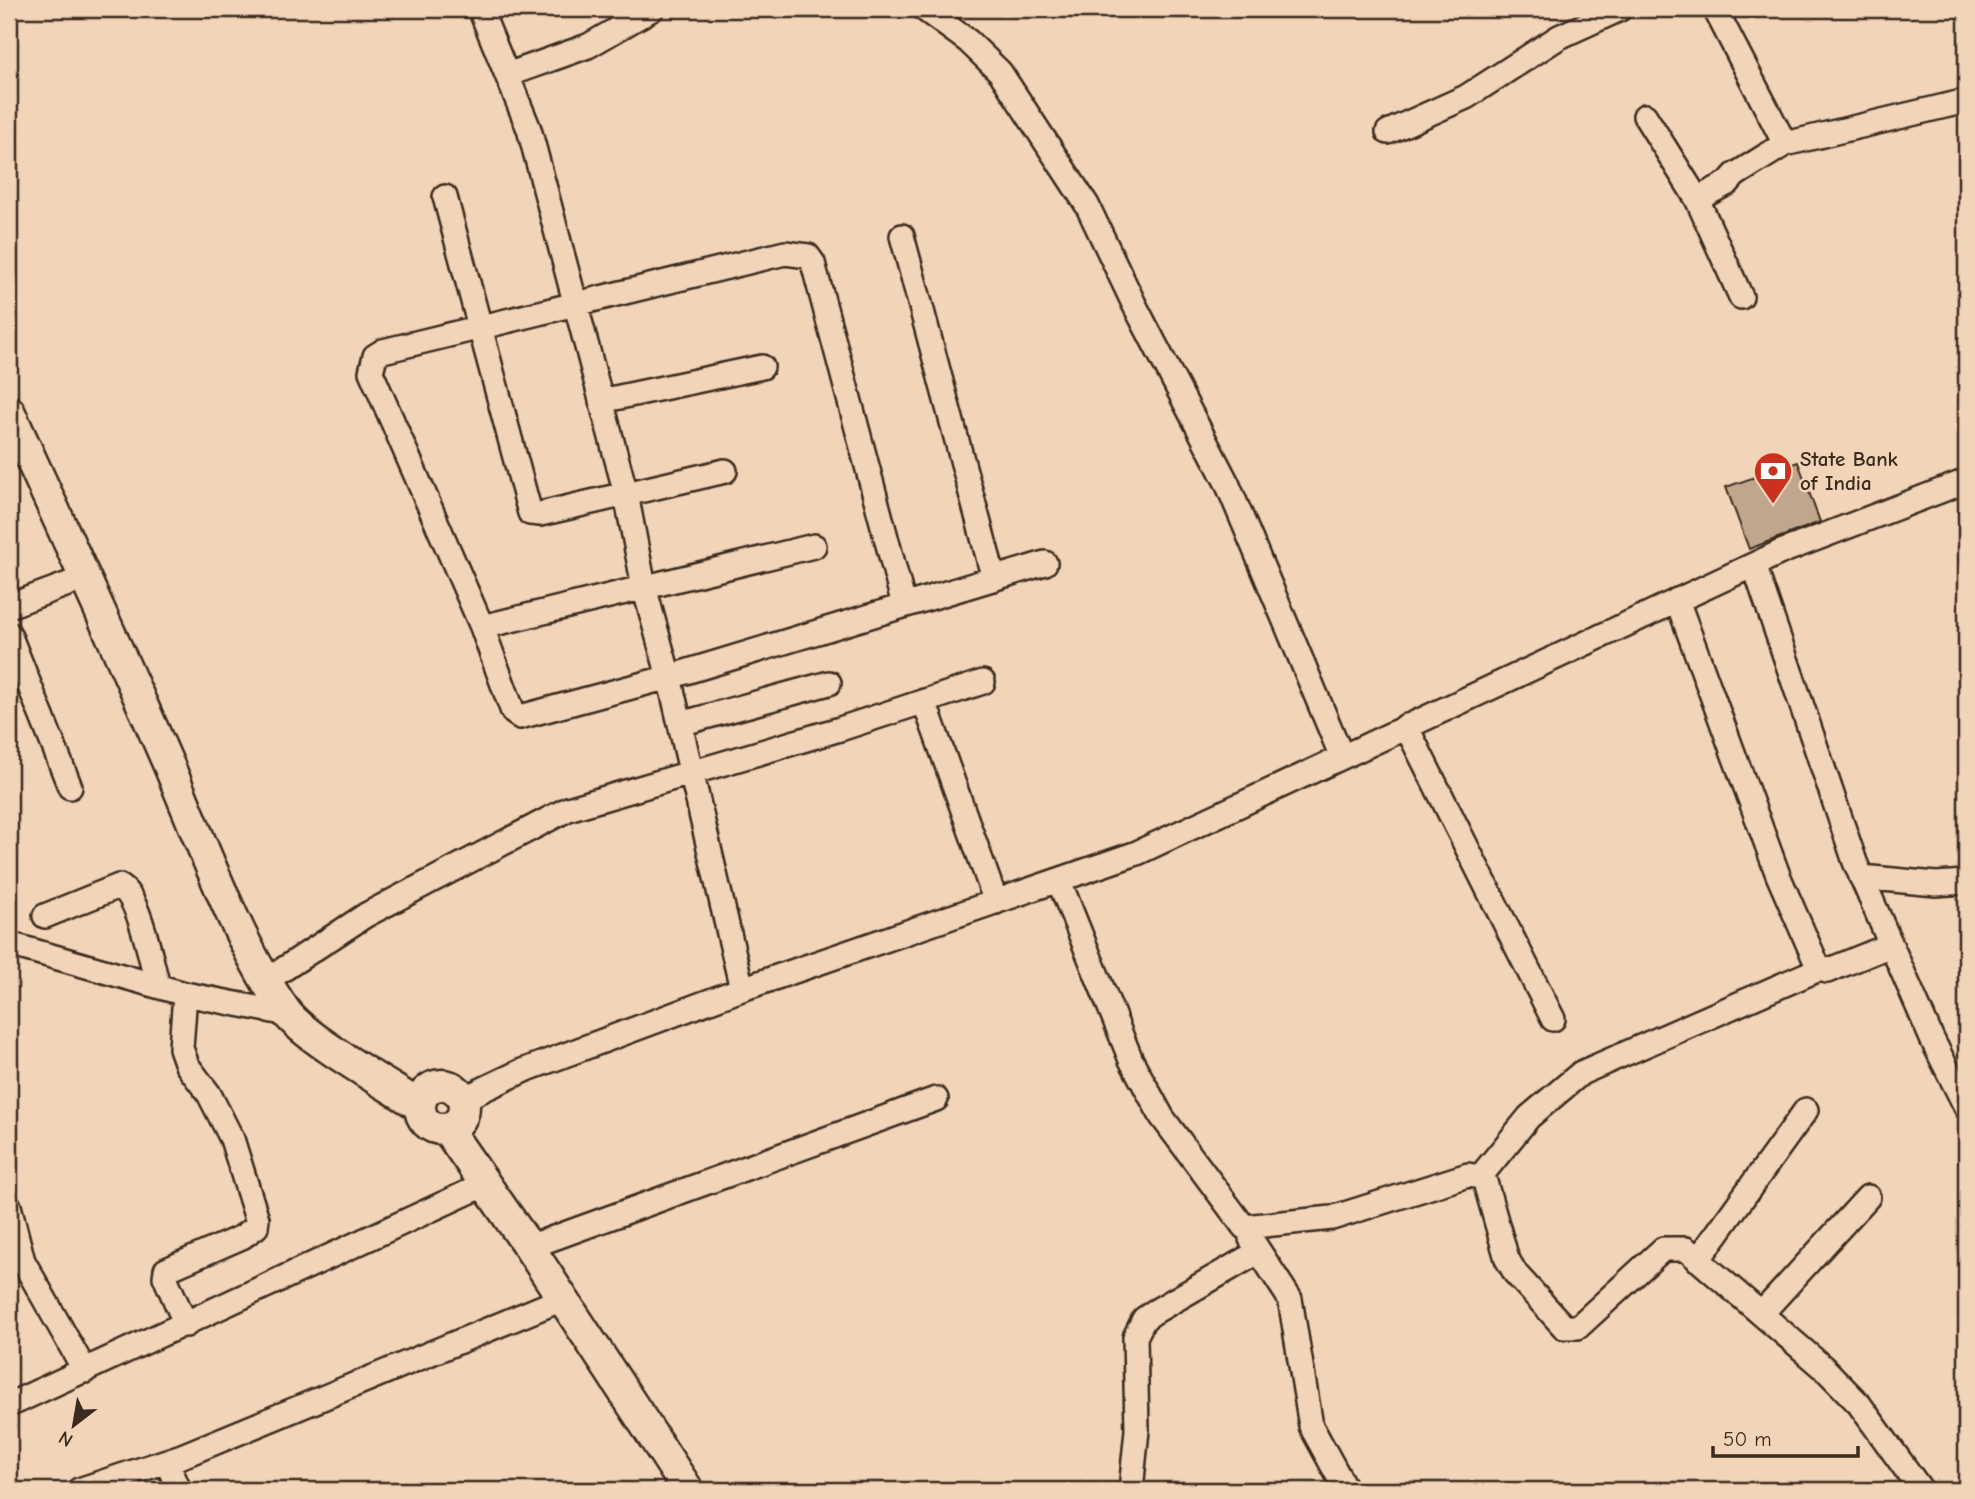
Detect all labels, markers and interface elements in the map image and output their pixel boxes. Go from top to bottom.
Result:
place label: State Bank of India [1800,447,1899,495]
bank icon: State Bank of India [1752,450,1794,505]
north arrow [38,1390,108,1460]
scale bar [1713,1415,1858,1459]
text: N [55,1426,77,1451]
text: 50 m [1723,1427,1772,1451]

